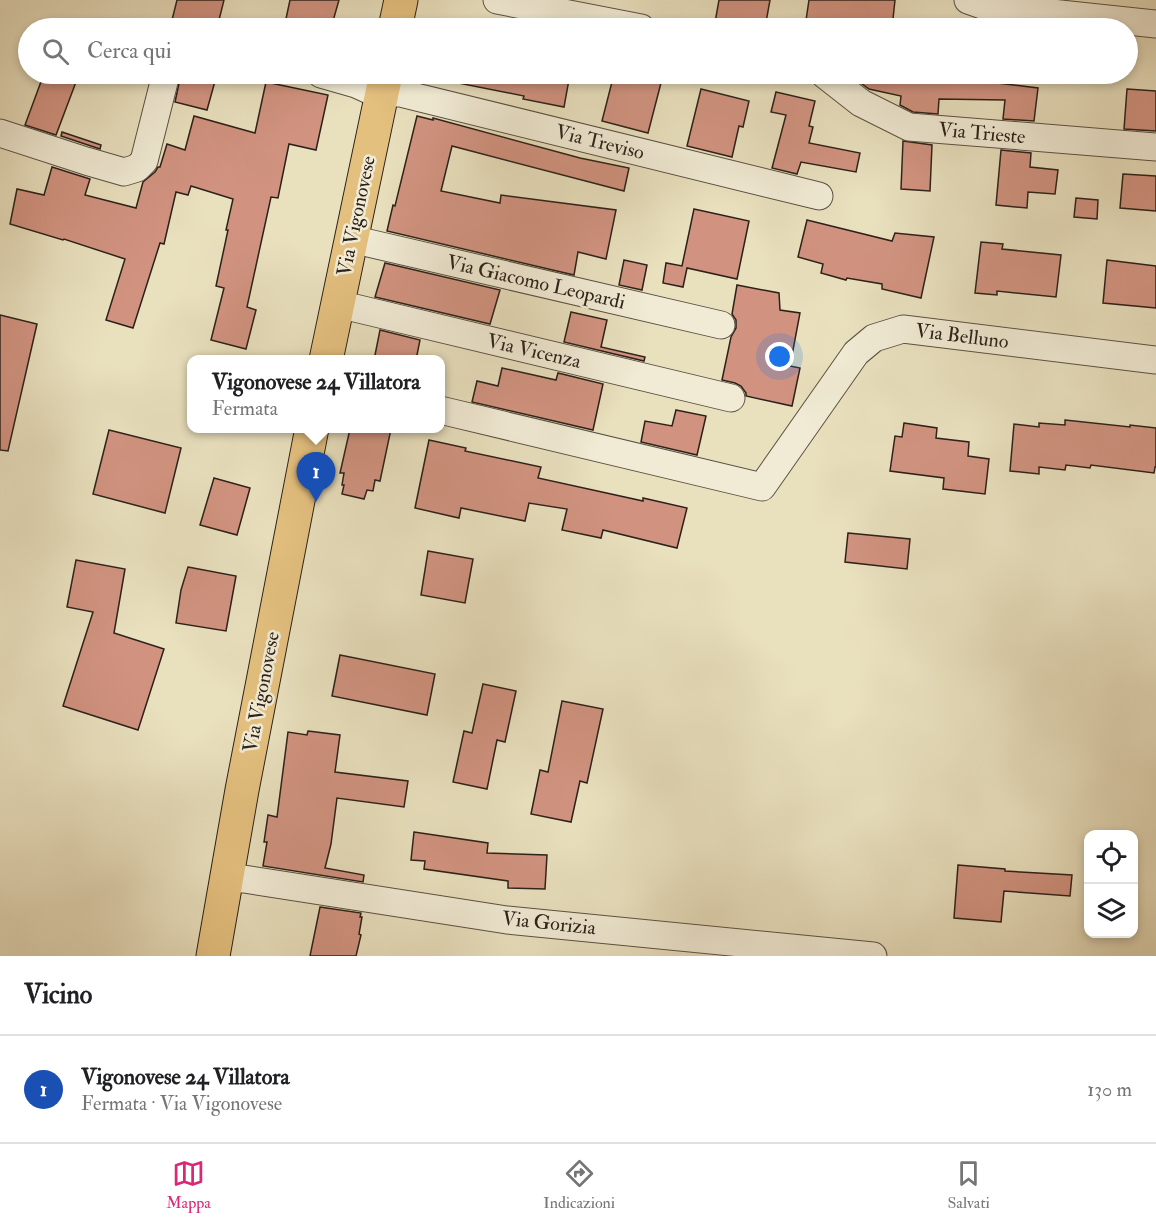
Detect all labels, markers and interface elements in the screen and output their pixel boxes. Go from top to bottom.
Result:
search box [18,18,1138,84]
icon: search [39,35,72,68]
text: Cerca qui [87,37,172,65]
street label: Via Trieste [937,117,1027,149]
street label: Via Treviso [553,119,647,165]
street label: Via Vigonovese [331,154,381,278]
street label: Via Giacomo Leopardi [444,249,628,316]
street label: Via Belluno [914,318,1010,354]
street label: Via Vicenza [485,328,584,374]
your location [765,342,794,371]
popup [187,355,445,433]
text: Vigonovese 24 Villatora [212,368,420,396]
text: Fermata [212,396,278,421]
pin: 1 [296,452,336,502]
street label: Via Vigonovese [237,630,285,754]
map controls [1084,830,1138,938]
button: locate [1084,830,1138,884]
button: layers [1084,884,1138,938]
street label: Via Gorizia [501,906,598,940]
text: Vicino [24,979,92,1011]
text: Vigonovese 24 Villatora [81,1063,289,1091]
text: 1 [40,1077,47,1102]
text: 130 m [1087,1077,1132,1102]
text: Fermata · Via Vigonovese [81,1091,282,1116]
tab: Mappa [166,1157,211,1213]
tab: Indicazioni [543,1157,615,1213]
tab: Salvati [947,1157,990,1213]

